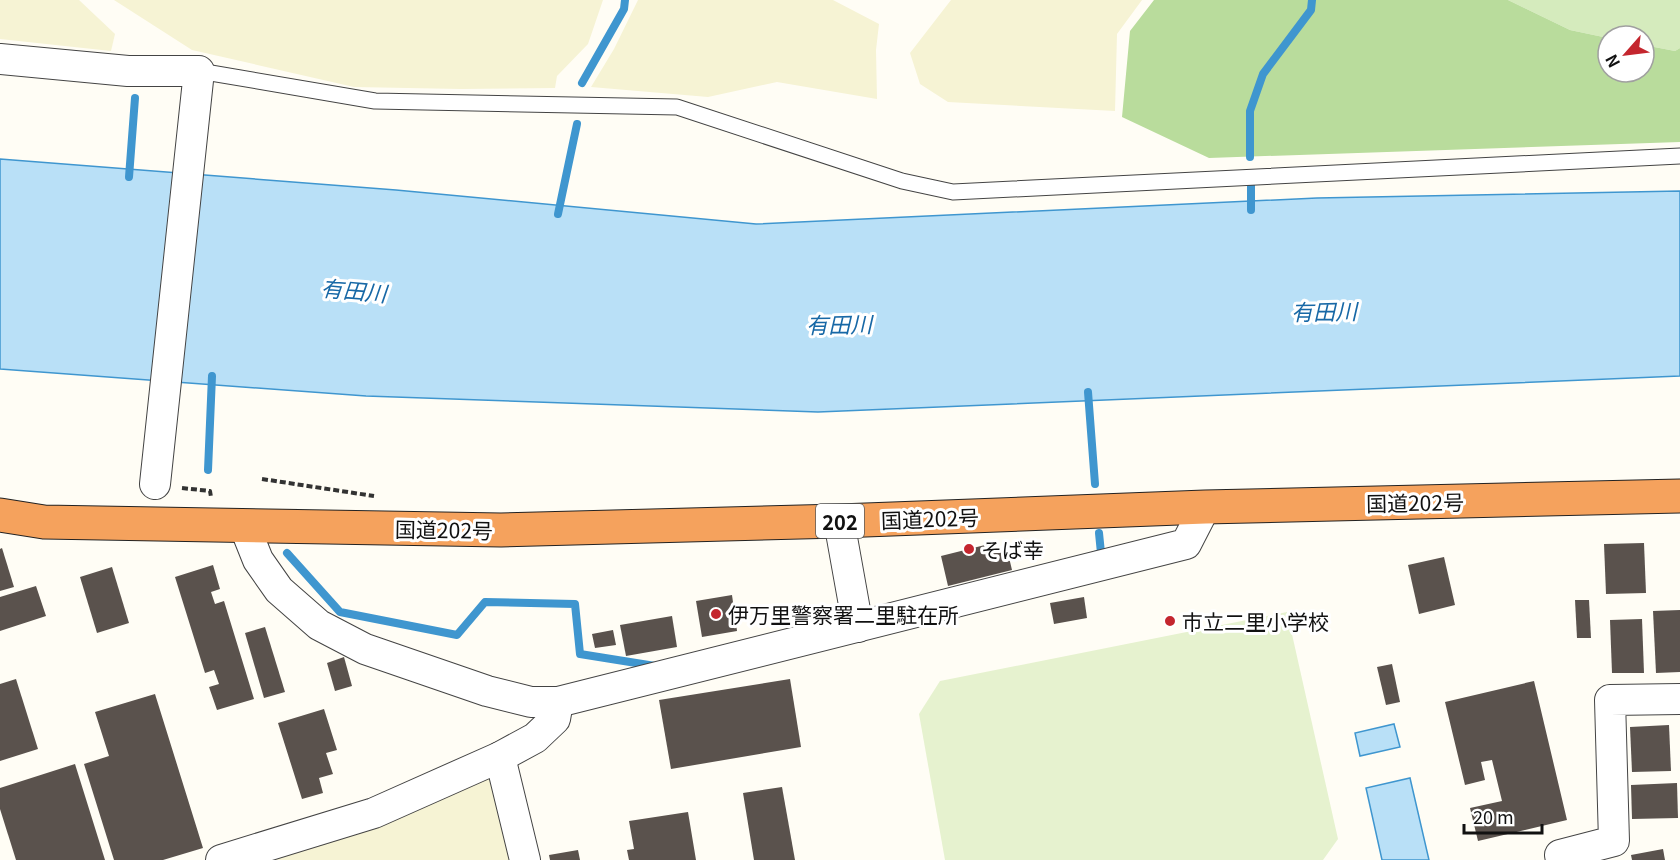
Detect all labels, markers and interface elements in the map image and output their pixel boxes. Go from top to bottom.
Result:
north arrow [1596,24,1656,84]
text: N [1598,51,1625,72]
water label: 有田川 [320,270,390,308]
water label: 有田川 [1291,293,1359,327]
water label: 有田川 [806,306,874,340]
street label: 国道202号 [1366,486,1464,518]
street label: 国道202号 [881,501,979,535]
road number: 202 [816,504,864,538]
street label: 国道202号 [395,513,493,545]
place label: そば幸 [981,534,1044,564]
marker: そば幸 [962,542,976,556]
place label: 伊万里警察署二里駐在所 [728,599,959,629]
place label: 市立二里小学校 [1182,606,1329,636]
marker: 伊万里警察署二里駐在所 [709,607,723,621]
marker: 市立二里小学校 [1163,614,1177,628]
scale bar [1464,797,1542,835]
text: 20 m [1473,803,1514,829]

